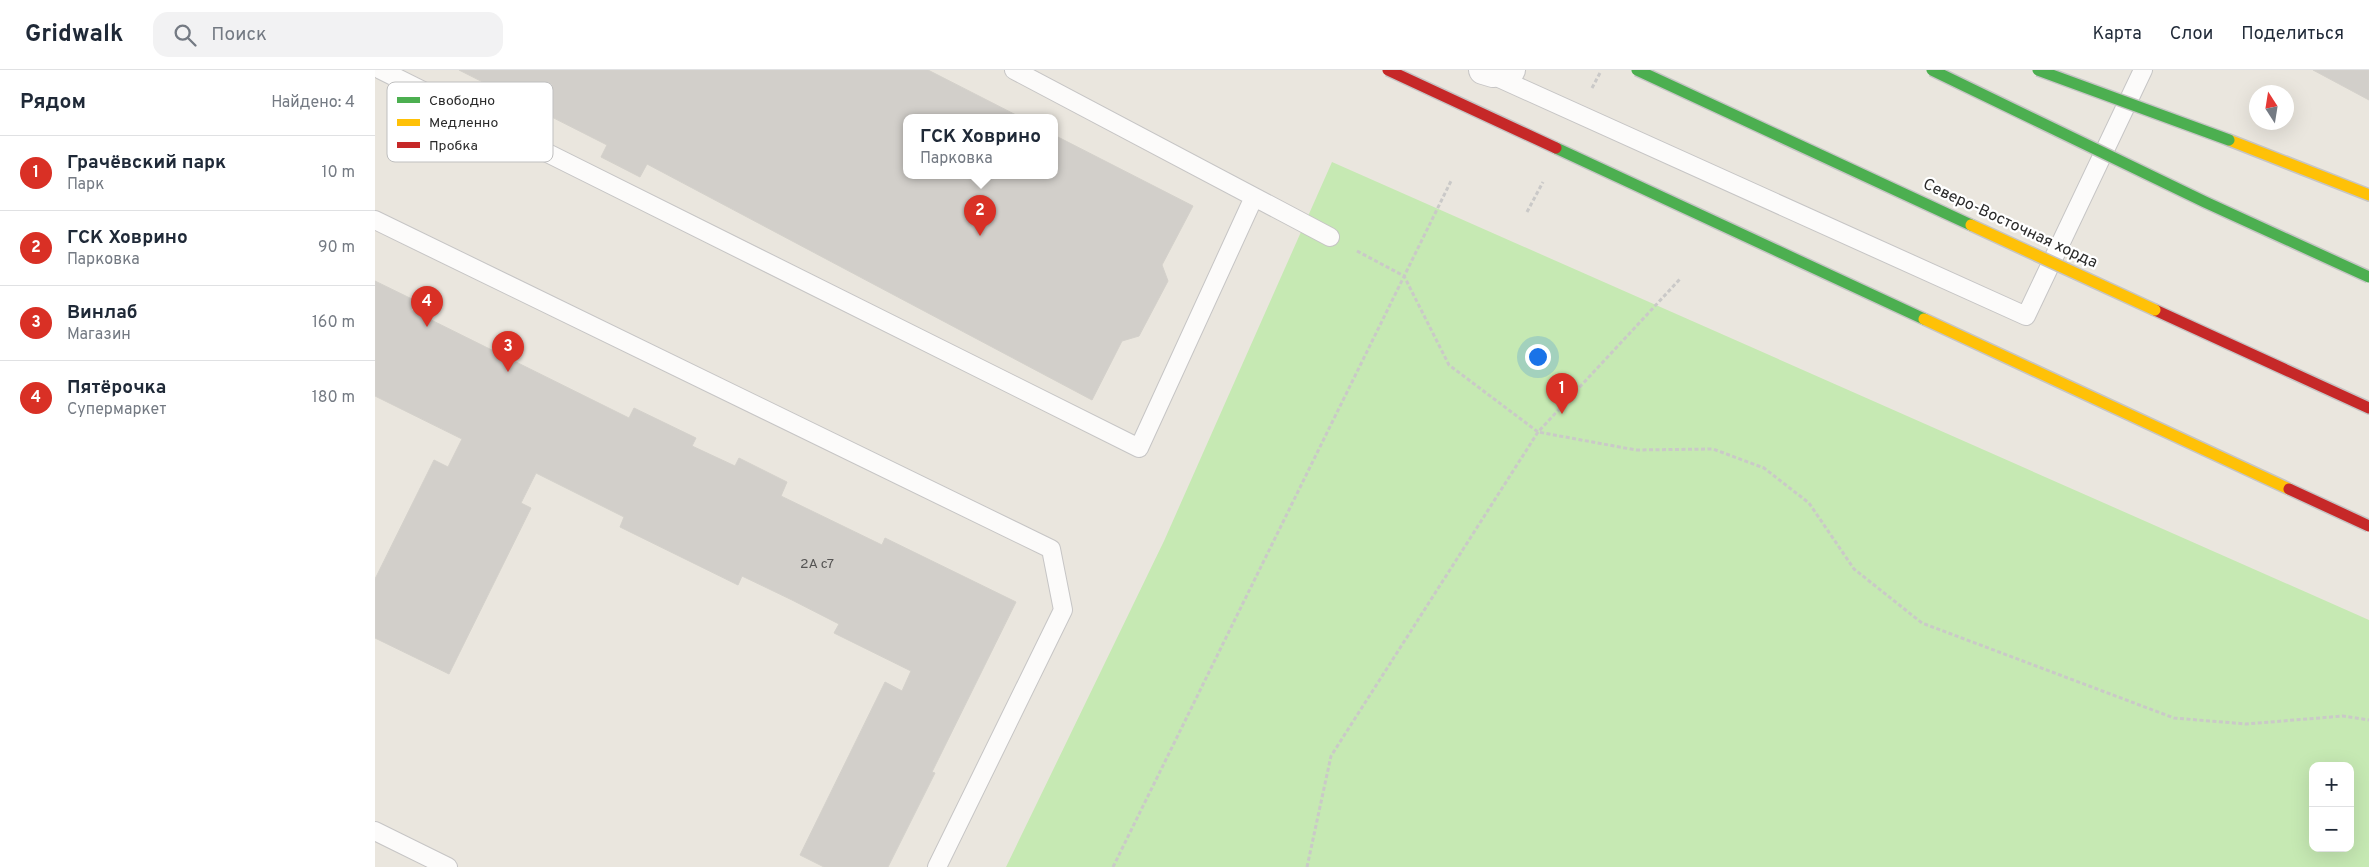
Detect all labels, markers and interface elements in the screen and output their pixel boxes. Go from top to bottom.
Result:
search box [153,12,503,57]
text: Gridwalk [25,20,123,50]
icon: search [171,21,199,49]
text: Поиск [211,23,267,47]
text: Карта [2092,23,2142,46]
text: Слои [2170,23,2213,46]
text: Поделиться [2241,23,2344,46]
legend [387,82,553,162]
north arrow [2249,85,2294,130]
text: Рядом [20,89,86,116]
text: Найдено: 4 [271,93,355,113]
text: Свободно [429,93,495,110]
popup [903,114,1058,179]
text: Медленно [429,115,498,132]
text: ГСК Ховрино [920,125,1041,149]
text: Пробка [429,138,478,155]
text: Парковка [920,149,993,169]
text: Грачёвский парк [67,151,226,175]
text: 1 [33,163,39,183]
text: 10 m [321,163,355,183]
text: Парк [67,175,104,195]
street label: Северо-Восточная хорда [1919,175,2101,273]
pin: 2 [964,195,996,236]
text: ГСК Ховрино [67,226,188,250]
text: 2 [31,238,41,258]
text: 90 m [318,238,355,258]
text: Парковка [67,250,140,270]
pin: 4 [411,286,443,327]
text: Винлаб [67,301,138,325]
text: 3 [31,313,41,333]
text: 160 m [312,313,355,333]
text: Магазин [67,325,131,345]
pin: 3 [492,331,524,372]
your location [1525,344,1551,370]
pin: 1 [1546,373,1578,414]
text: Пятёрочка [67,376,166,400]
text: 4 [31,388,41,408]
text: 180 m [312,388,355,408]
text: Супермаркет [67,400,167,420]
house number: 2А с7 [800,556,834,573]
map controls [2309,762,2354,852]
button: + [2309,762,2354,807]
button: − [2309,807,2354,852]

